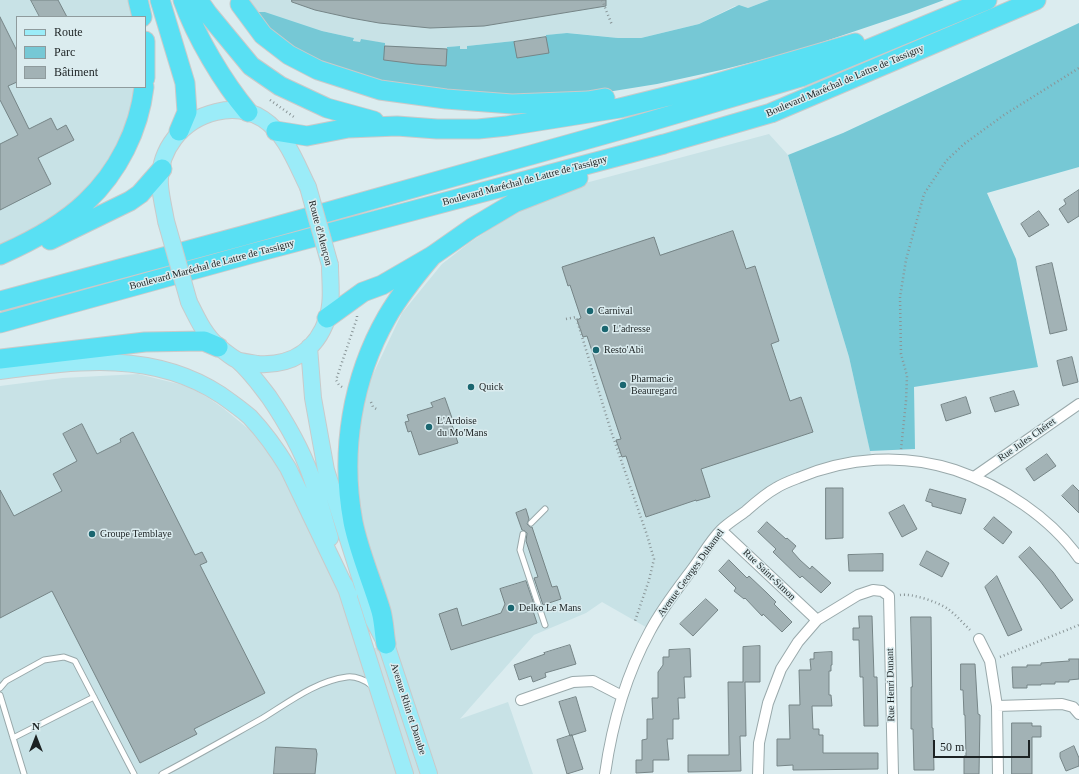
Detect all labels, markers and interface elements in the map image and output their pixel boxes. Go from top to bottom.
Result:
legend [16,16,146,88]
text: Route [54,25,83,39]
street label: Boulevard Maréchal de Lattre de Tassigny [764,42,926,120]
text: Parc [54,45,75,59]
text: Bâtiment [54,65,98,79]
street label: Boulevard Maréchal de Lattre de Tassigny [441,153,609,209]
street label: Route d'Alençon [306,199,334,267]
street label: Boulevard Maréchal de Lattre de Tassigny [128,237,296,293]
place label: Carnival [598,305,632,317]
marker: Carnival [585,306,595,316]
place label: L'adresse [613,323,650,335]
marker: L'adresse [600,324,610,334]
place label: Resto'Abi [604,344,644,356]
marker: Resto'Abi [591,345,601,355]
place label: Pharmacie Beauregard [631,373,677,396]
marker: Pharmacie Beauregard [618,380,628,390]
place label: Quick [479,381,503,393]
marker: Quick [466,382,476,392]
place label: L'Ardoise du Mo'Mans [437,415,487,438]
street label: Rue Jules Chéret [996,416,1058,464]
marker: L'Ardoise du Mo'Mans [424,422,434,432]
street label: Avenue Georges Duhamel [655,527,727,619]
place label: Groupe Temblaye [100,528,172,540]
marker: Groupe Temblaye [87,529,97,539]
street label: Rue Saint-Simon [740,547,798,603]
place label: Delko Le Mans [519,602,581,614]
marker: Delko Le Mans [506,603,516,613]
street label: Rue Henri Dunant [884,648,898,722]
street label: Avenue Rhin et Danube [388,662,428,756]
north arrow [16,718,56,758]
text: N [32,720,40,732]
scale bar [935,732,1032,758]
text: 50 m [940,740,964,754]

